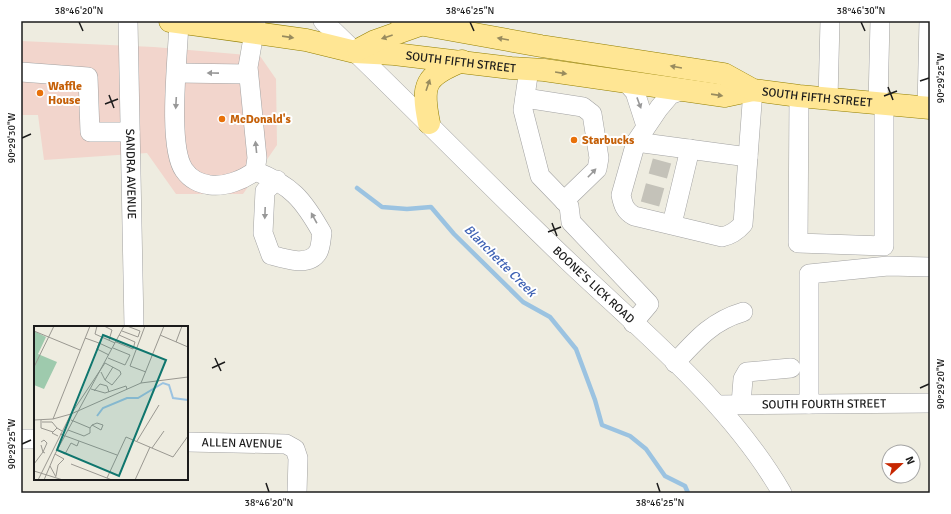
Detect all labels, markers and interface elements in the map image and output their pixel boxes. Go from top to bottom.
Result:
text: 38°46'20"N [55,5,103,17]
text: 38°46'25"N [446,5,494,17]
text: 38°46'30"N [837,5,885,17]
one-way arrow [282,34,294,40]
one-way arrow [380,34,392,40]
one-way arrow [497,36,509,42]
street label: SOUTH FIFTH STREET [405,48,516,76]
text: 90°29'25"W [935,52,947,103]
one-way arrow [670,64,683,70]
one-way arrow [206,70,219,76]
one-way arrow [555,70,567,76]
place label: Waffle House [48,79,82,108]
one-way arrow [426,79,432,91]
street label: SOUTH FIFTH STREET [761,84,873,110]
marker: Waffle House [35,88,45,98]
one-way arrow [711,92,723,98]
one-way arrow [172,97,179,109]
one-way arrow [636,97,642,109]
text: 90°29'30"W [6,112,18,163]
place label: McDonald's [230,112,292,127]
marker: McDonald's [217,114,227,124]
street label: SANDRA AVENUE [123,129,139,220]
place label: Starbucks [582,133,635,148]
marker: Starbucks [569,135,579,145]
one-way arrow [252,141,259,153]
one-way arrow [587,168,597,178]
one-way arrow [261,207,268,219]
one-way arrow [311,212,317,224]
water label: Blanchette Creek [461,222,540,301]
street label: BOONE'S LICK ROAD [550,243,638,327]
inset map [34,326,188,480]
text: 90°29'20"W [935,358,947,409]
street label: SOUTH FOURTH STREET [762,396,886,412]
text: 90°29'25"W [6,418,18,469]
street label: ALLEN AVENUE [202,435,283,451]
north arrow [881,444,921,484]
text: N [902,454,917,466]
text: 38°46'20"N [245,497,293,509]
text: 38°46'25"N [636,497,684,509]

